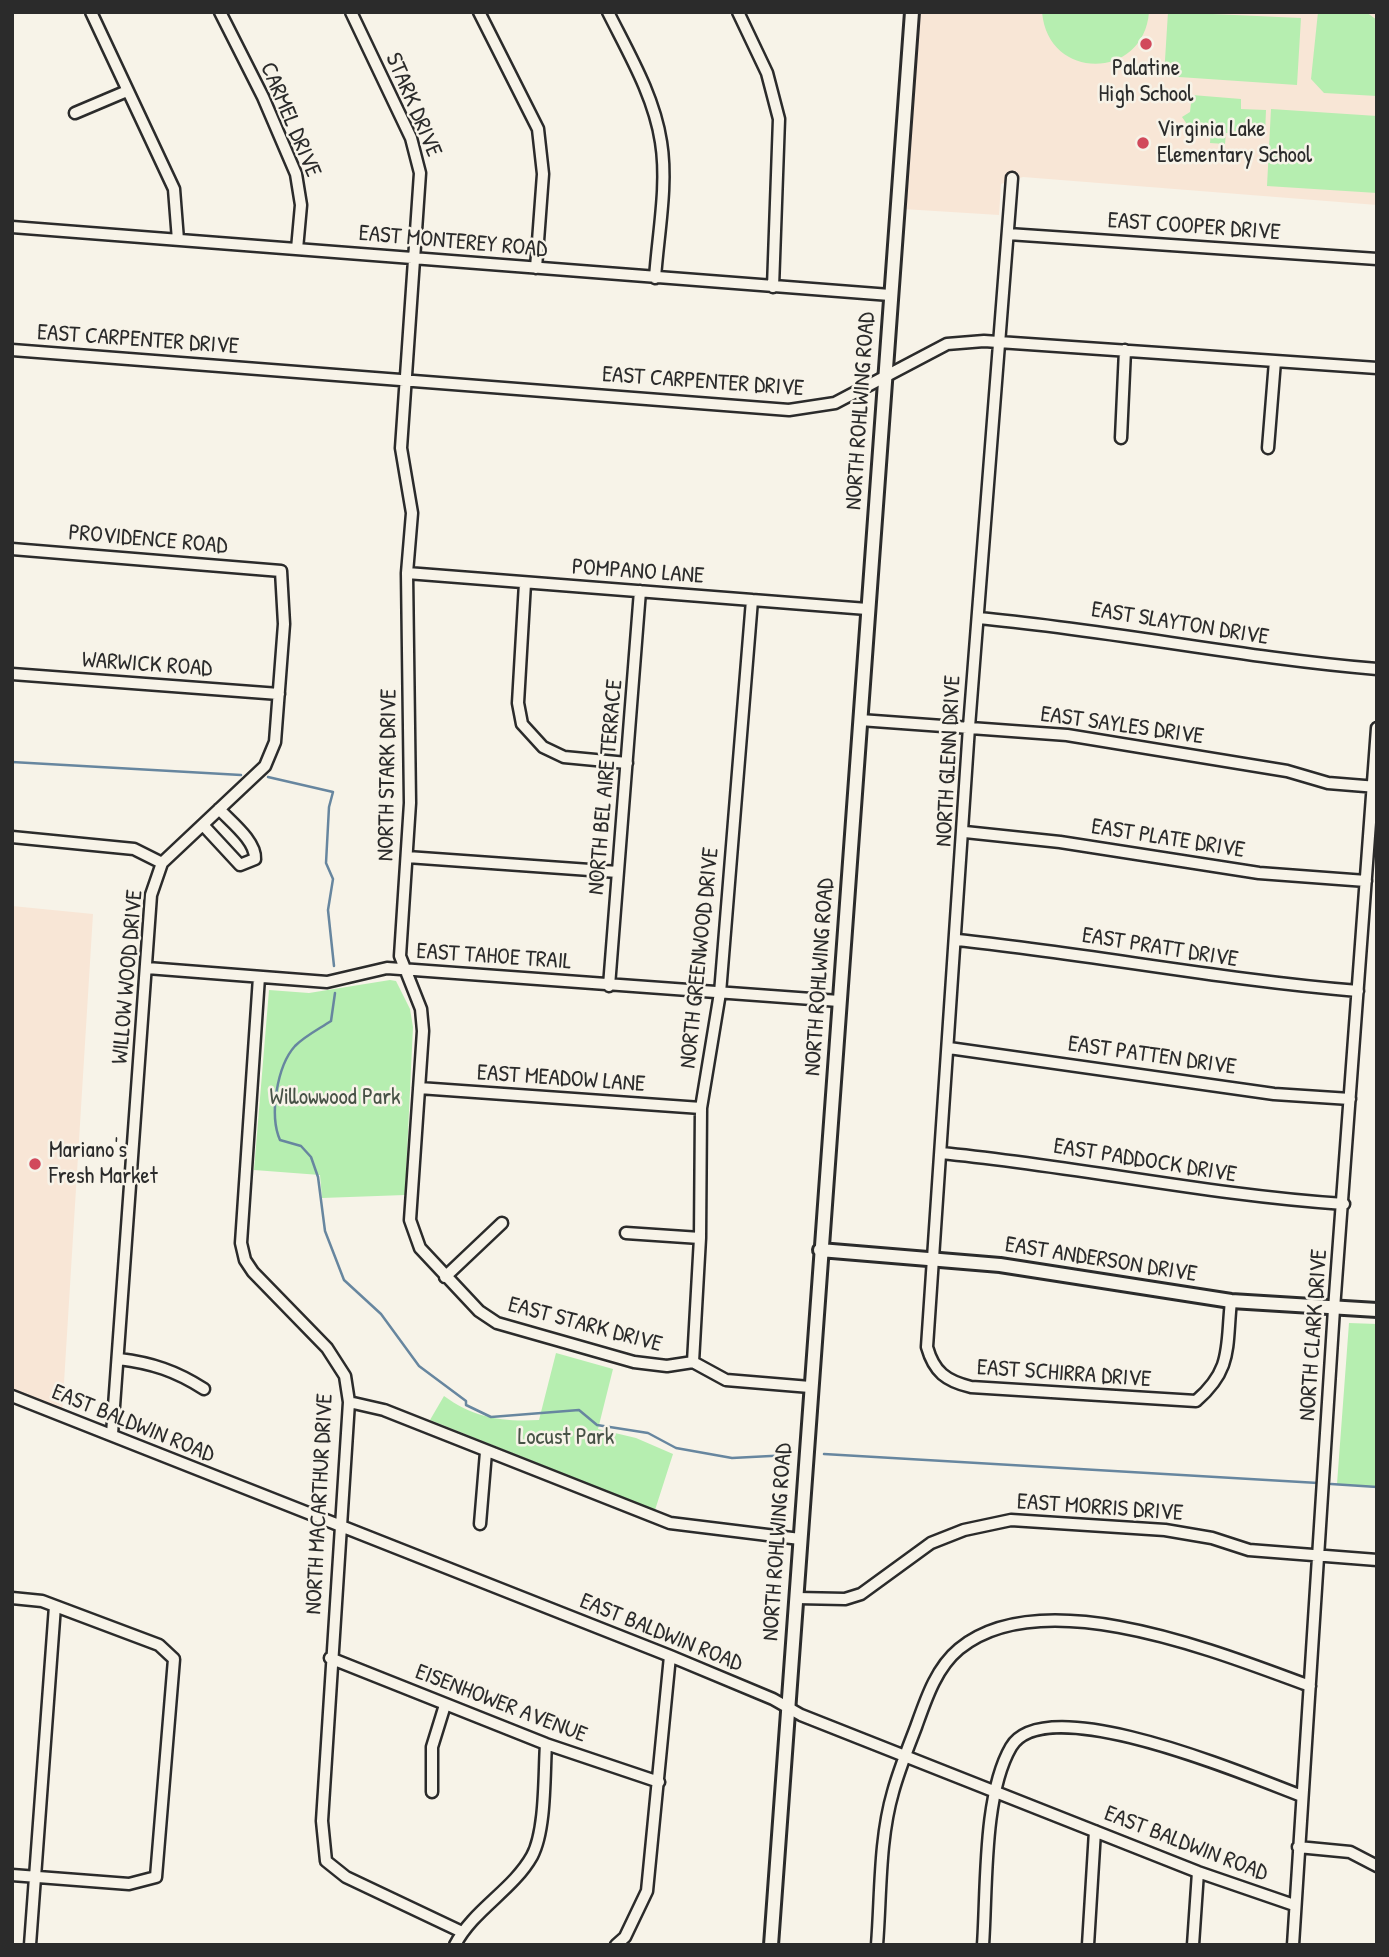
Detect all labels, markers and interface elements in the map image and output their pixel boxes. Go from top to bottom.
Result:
marker: Palatine High School [1138,36,1154,52]
street label: STARK DRIVE [379,49,447,161]
place label: Palatine High School [1099,55,1193,109]
street label: CARMEL DRIVE [253,59,327,181]
place label: Virginia Lake Elementary School [1157,116,1312,170]
marker: Virginia Lake Elementary School [1135,135,1151,151]
street label: EAST COOPER DRIVE [1107,207,1281,247]
street label: EAST MONTEREY ROAD [358,220,548,264]
street label: NORTH ROHLWING ROAD [840,311,882,511]
street label: EAST CARPENTER DRIVE [36,319,240,361]
street label: EAST CARPENTER DRIVE [601,361,805,403]
street label: PROVIDENCE ROAD [67,519,229,561]
street label: POMPANO LANE [571,554,705,590]
street label: EAST SLAYTON DRIVE [1089,596,1271,652]
street label: WARWICK ROAD [81,647,213,683]
street label: NORTH GLENN DRIVE [931,675,967,847]
street label: NORTH BEL AIRE TERRACE [583,678,629,896]
street label: NORTH STARK DRIVE [373,689,403,861]
street label: EAST SAYLES DRIVE [1039,701,1205,751]
street label: EAST PLATE DRIVE [1089,813,1247,865]
street label: NORTH GREENWOOD DRIVE [675,846,725,1070]
street label: NORTH ROHLWING ROAD [799,877,841,1077]
street label: WILLOW WOOD DRIVE [107,889,149,1065]
street label: EAST PRATT DRIVE [1080,922,1240,974]
street label: EAST TAHOE TRAIL [416,938,572,976]
street label: EAST PATTEN DRIVE [1066,1031,1238,1081]
street label: EAST MEADOW LANE [476,1059,646,1099]
park label: Willowwood Park [269,1084,401,1112]
street label: EAST PADDOCK DRIVE [1052,1133,1238,1189]
place label: Mariano's Fresh Market [49,1137,158,1191]
marker: Mariano's Fresh Market [27,1156,43,1172]
street label: EAST ANDERSON DRIVE [1003,1231,1199,1289]
street label: NORTH CLARK DRIVE [1294,1248,1334,1422]
street label: EAST STARK DRIVE [505,1291,665,1359]
street label: EAST SCHIRRA DRIVE [976,1354,1152,1394]
street label: EAST BALDWIN ROAD [48,1379,218,1469]
street label: NORTH MACARTHUR DRIVE [300,1393,340,1615]
park label: Locust Park [518,1424,614,1452]
street label: NORTH ROHLWING ROAD [757,1442,799,1642]
street label: EAST MORRIS DRIVE [1016,1488,1184,1528]
street label: EAST BALDWIN ROAD [576,1588,746,1678]
street label: EISENHOWER AVENUE [411,1659,591,1749]
street label: EAST BALDWIN ROAD [1100,1800,1272,1888]

